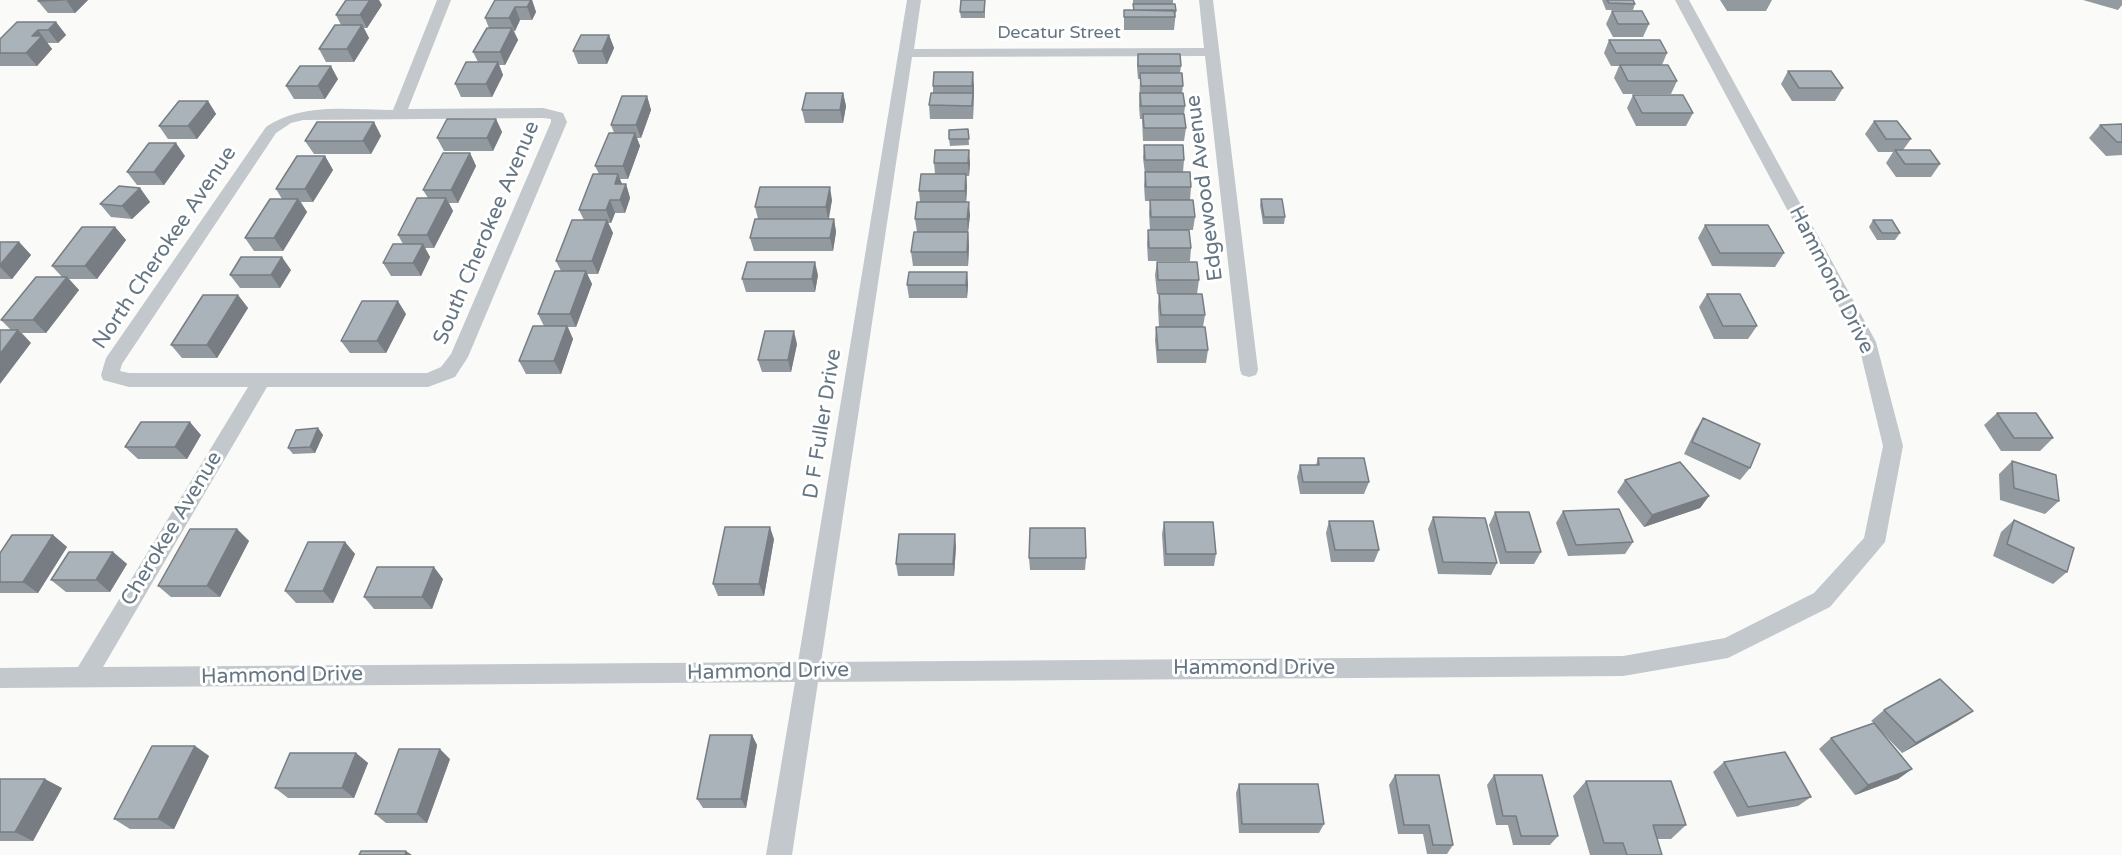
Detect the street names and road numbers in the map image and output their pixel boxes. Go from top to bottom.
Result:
street label: Decatur Street [997,22,1121,44]
street label: Edgewood Avenue [1181,94,1229,282]
street label: South Cherokee Avenue [428,118,546,348]
street label: North Cherokee Avenue [88,142,242,354]
street label: Hammond Drive [1783,202,1879,358]
street label: D F Fuller Drive [799,347,847,501]
street label: Cherokee Avenue [116,447,228,611]
street label: Hammond Drive [1173,655,1335,681]
street label: Hammond Drive [687,658,849,686]
street label: Hammond Drive [201,662,363,690]

